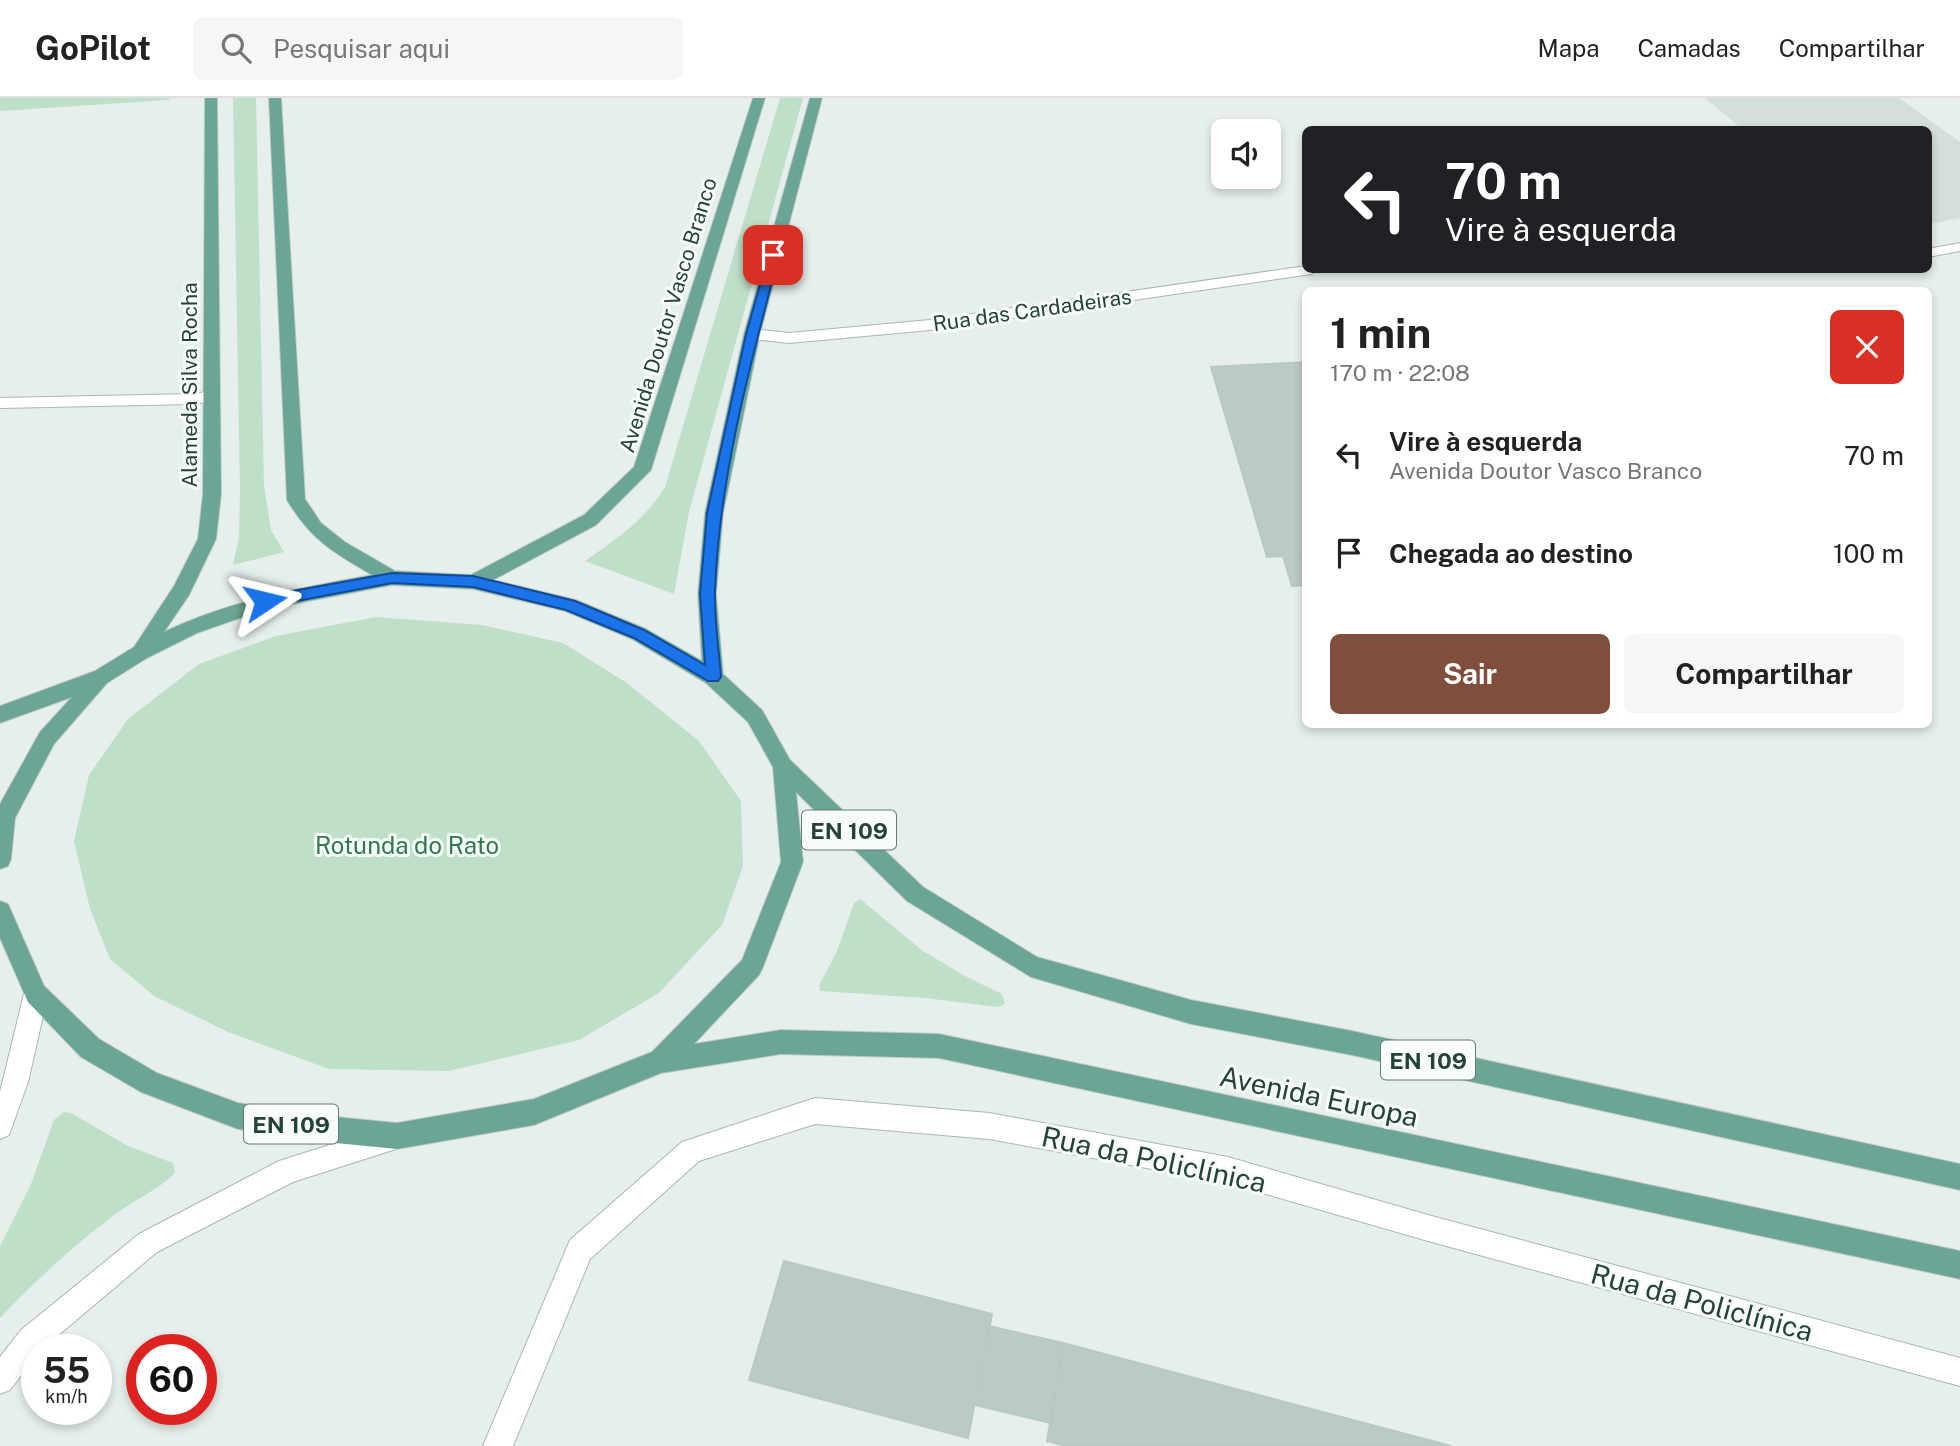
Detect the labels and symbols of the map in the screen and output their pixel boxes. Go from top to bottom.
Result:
street label: Avenida Doutor Vasco Branco [614,175,722,455]
pin [743,225,803,285]
street label: Alameda Silva Rocha [177,282,202,488]
street label: Rua das Cardadeiras [931,284,1133,336]
position arrow [228,564,302,638]
road number: EN 109 [802,810,896,850]
park label: Rotunda do Rato [315,831,499,859]
road number: EN 109 [1381,1040,1475,1079]
street label: Avenida Europa [1217,1059,1421,1133]
road number: EN 109 [244,1105,338,1144]
street label: Rua da Policlínica [1039,1119,1269,1199]
street label: Rua da Policlínica [1587,1256,1817,1348]
speed limit sign: 60 [126,1334,217,1425]

